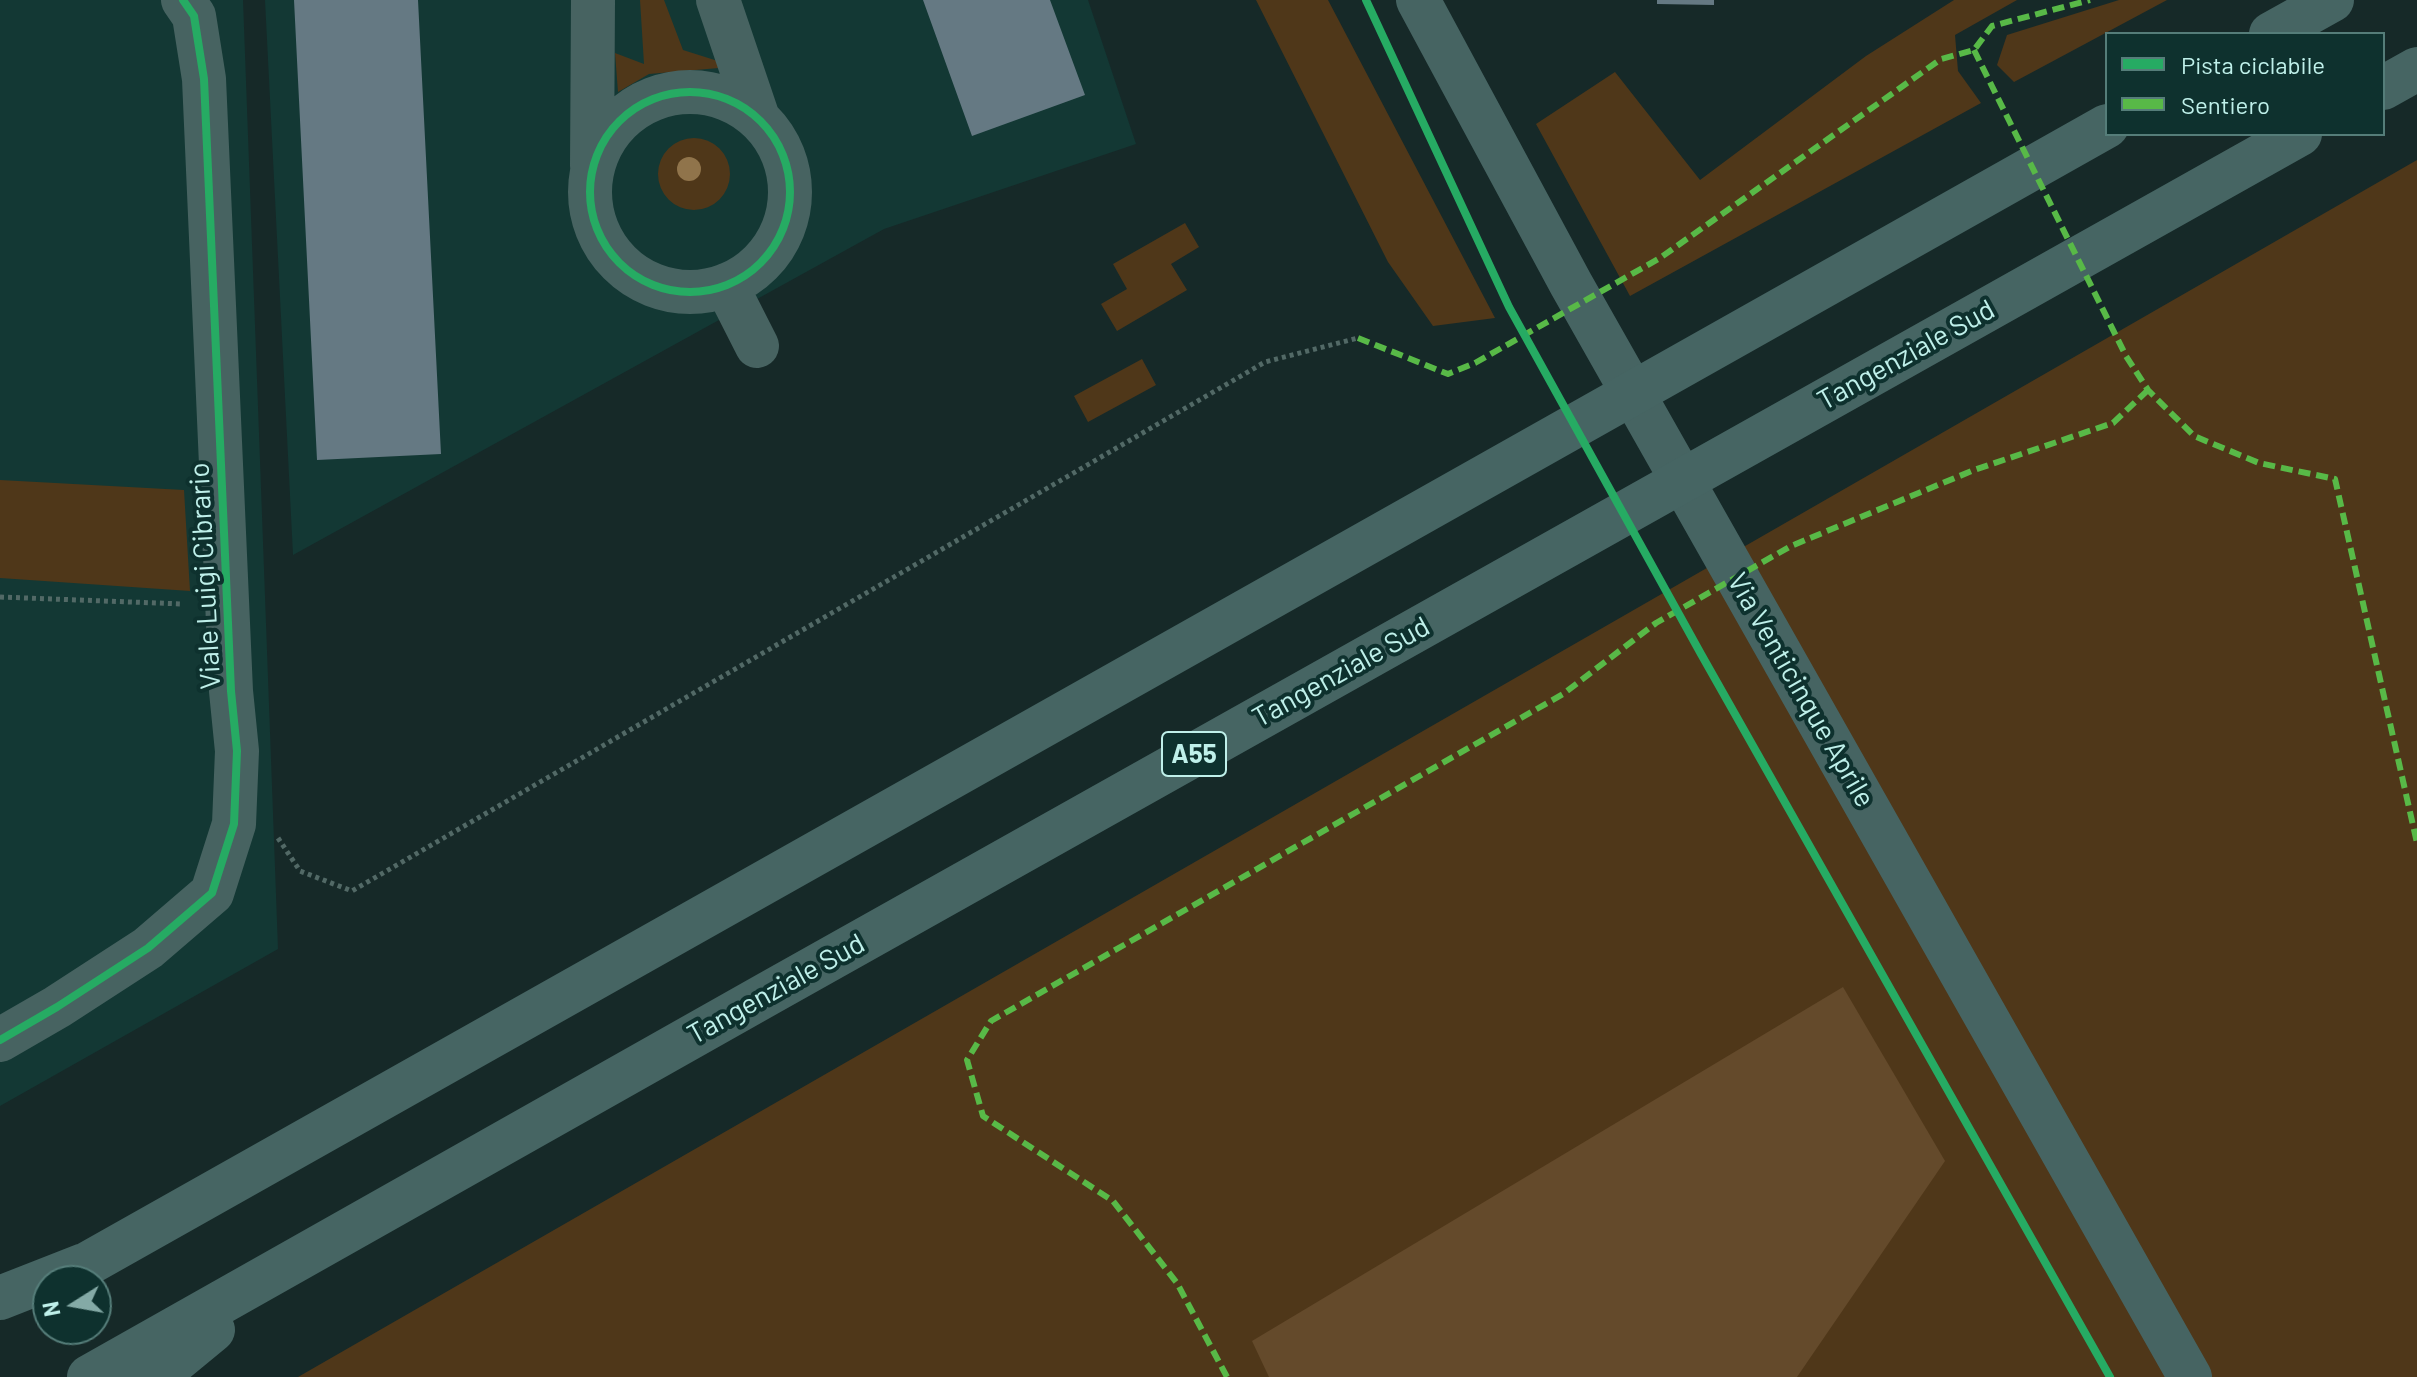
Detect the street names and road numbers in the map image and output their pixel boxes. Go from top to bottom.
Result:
street label: Tangenziale Sud [1812,292,2000,418]
street label: Viale Luigi Cibrario [182,462,228,690]
street label: Via Venticinque Aprile [1720,567,1882,813]
street label: Tangenziale Sud [1247,609,1435,735]
road number: A55 [1162,732,1226,776]
street label: Tangenziale Sud [682,926,870,1052]

